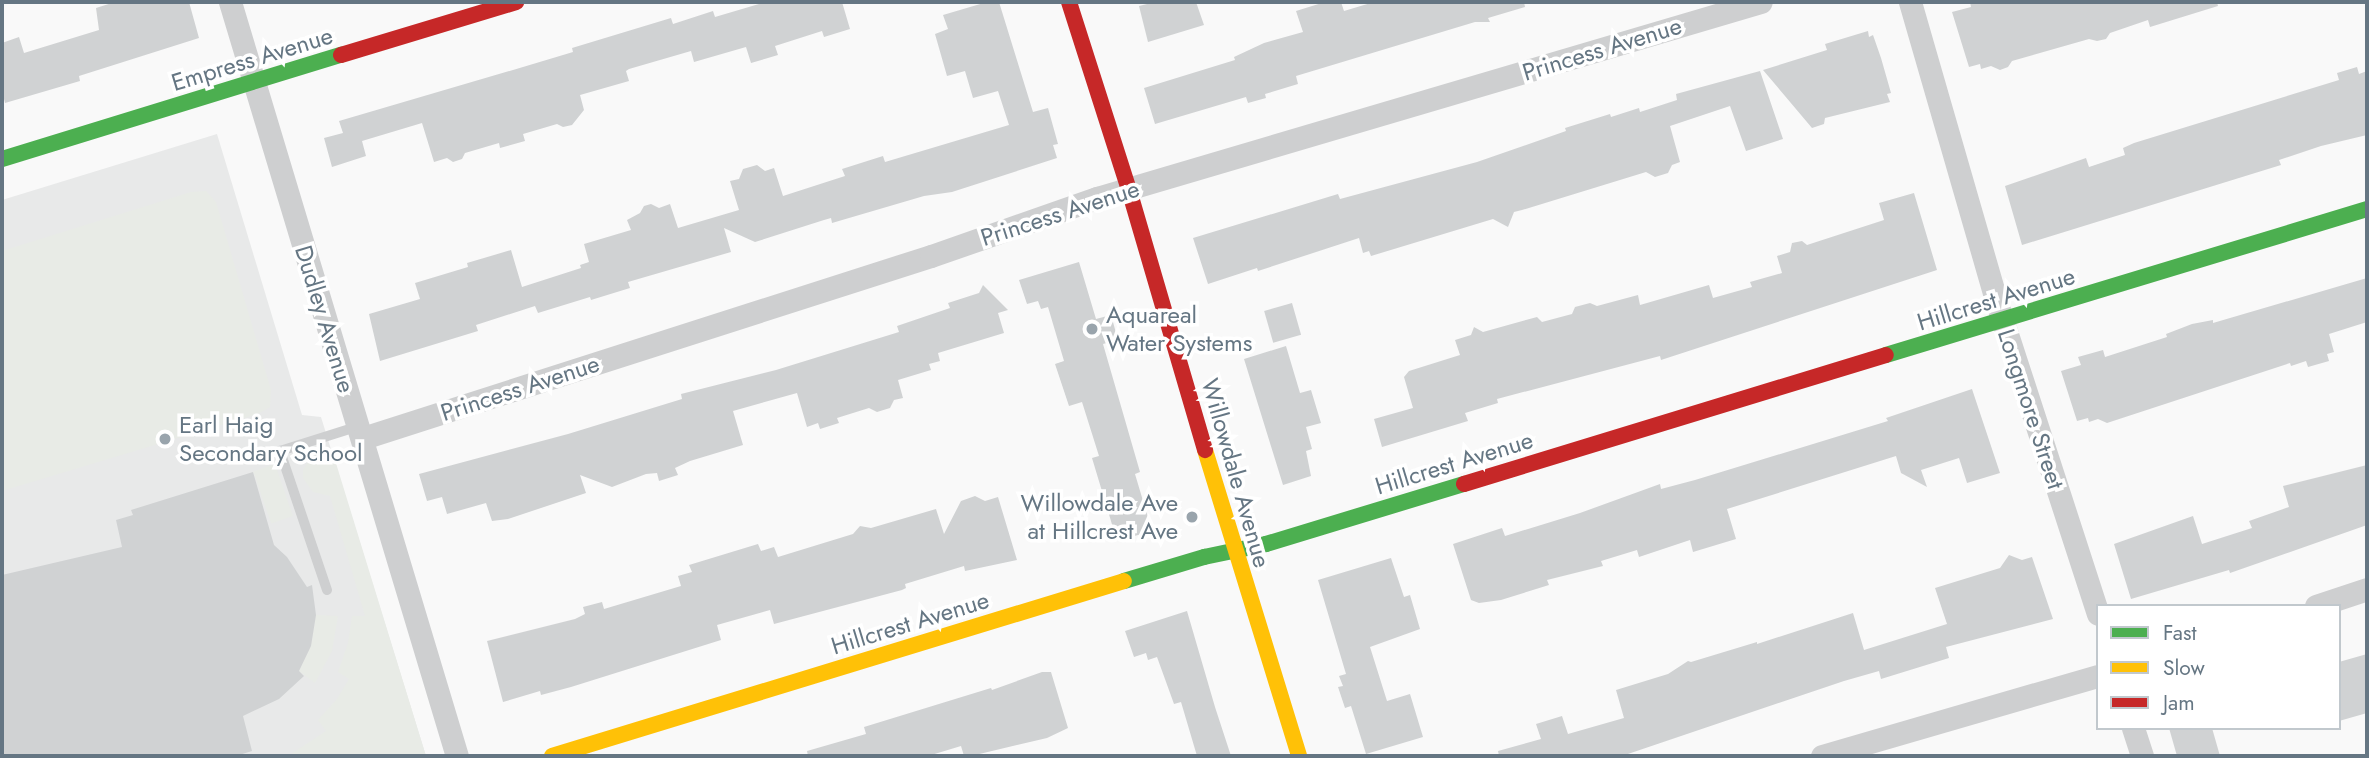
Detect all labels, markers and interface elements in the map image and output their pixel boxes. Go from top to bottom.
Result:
street label: Princess Avenue [1519,11,1685,87]
street label: Empress Avenue [168,21,336,97]
street label: Princess Avenue [977,174,1143,252]
street label: Dudley Avenue [289,242,361,396]
street label: Hillcrest Avenue [1914,261,2078,337]
place label: Aquareal Water Systems [1106,301,1252,357]
marker: Aquareal Water Systems [1084,321,1100,337]
street label: Longmore Street [1992,325,2070,493]
street label: Princess Avenue [437,349,603,427]
street label: Willowdale Avenue [1195,375,1277,571]
place label: Earl Haig Secondary School [179,411,363,467]
street label: Hillcrest Avenue [1372,425,1536,501]
marker: Earl Haig Secondary School [157,431,173,447]
place label: Willowdale Ave at Hillcrest Ave [1020,489,1178,545]
marker: Willowdale Ave at Hillcrest Ave [1184,509,1200,525]
street label: Hillcrest Avenue [828,585,992,661]
legend [2096,604,2341,730]
text: Fast [2163,618,2196,648]
text: Slow [2163,653,2205,683]
text: Jam [2163,688,2195,718]

